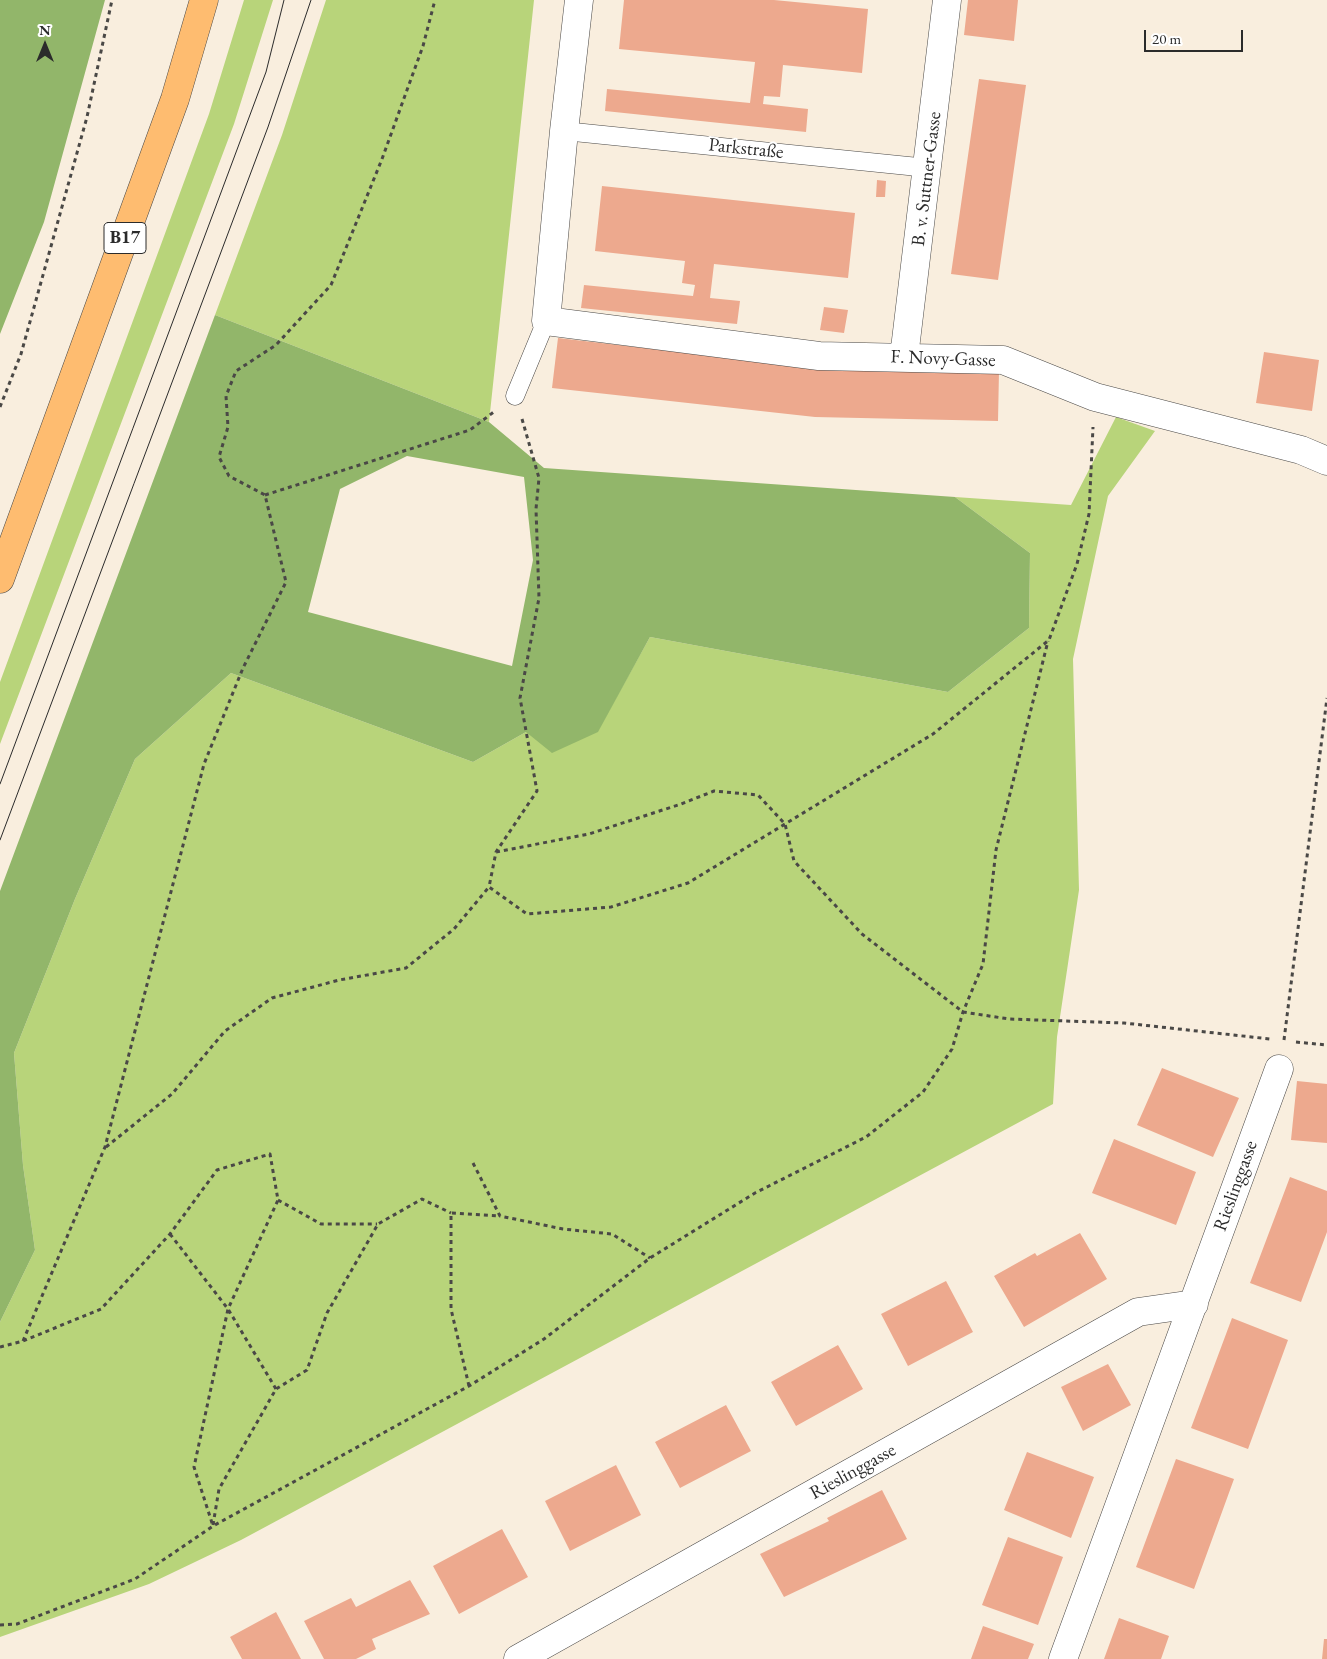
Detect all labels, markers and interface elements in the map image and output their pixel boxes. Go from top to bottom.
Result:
north arrow [20,20,70,70]
scale bar [1147,20,1246,52]
text: N [39,21,51,39]
text: 20 m [1152,29,1181,48]
street label: B. v. Suttner-Gasse [907,110,947,248]
street label: Parkstraße [707,134,785,164]
road number: B17 [104,222,146,254]
street label: F. Novy-Gasse [890,346,996,372]
street label: Rieslinggasse [1209,1138,1263,1234]
street label: Rieslinggasse [806,1439,900,1505]

